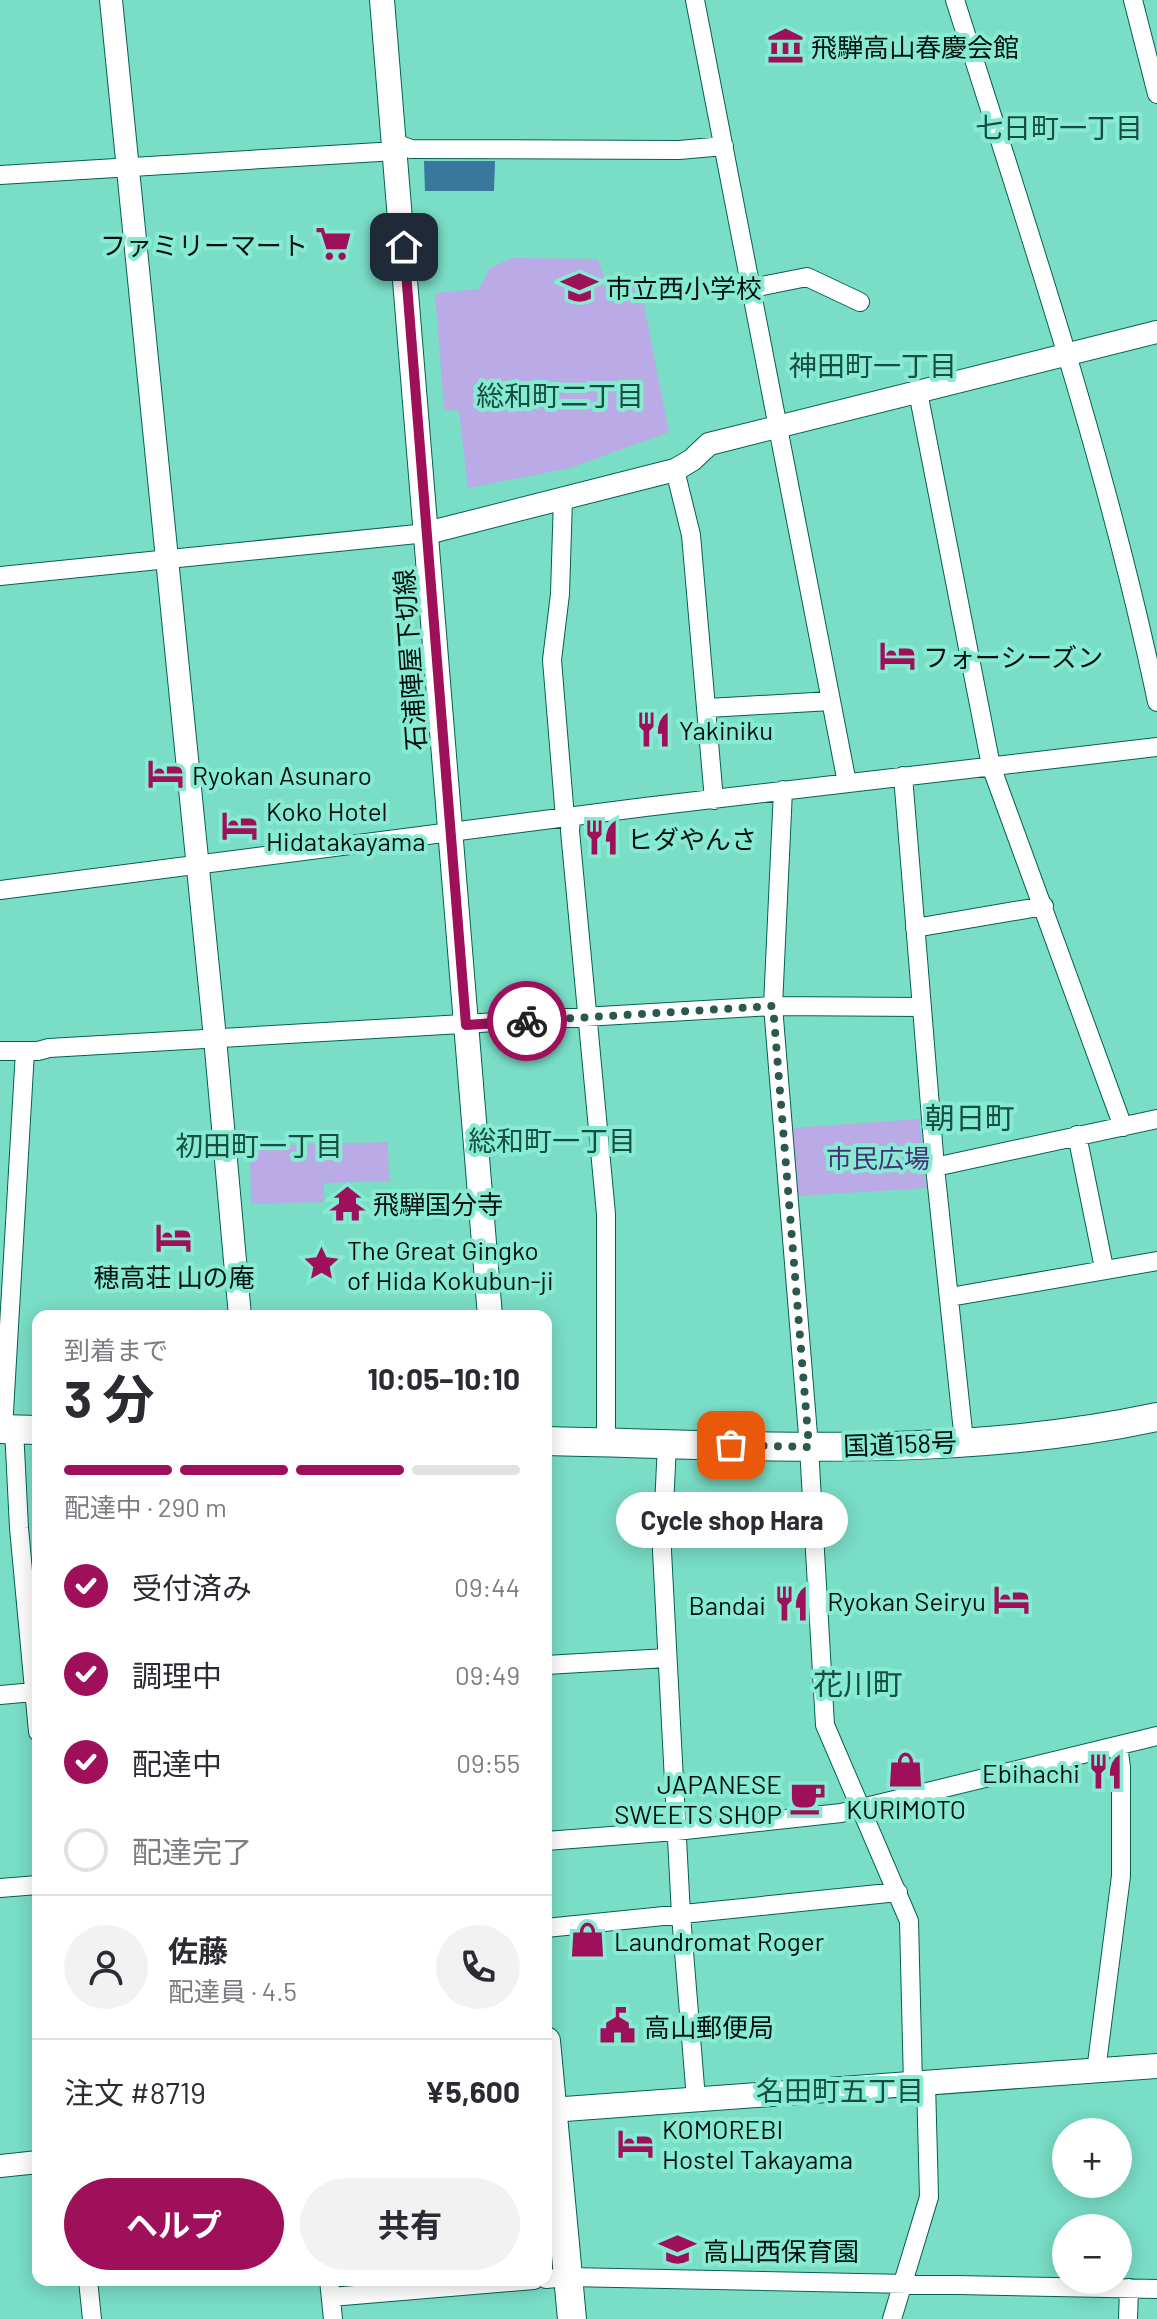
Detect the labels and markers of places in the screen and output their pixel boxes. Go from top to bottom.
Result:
museum icon: 飛騨高山春慶会館 [766,27,804,65]
place label: 飛騨高山春慶会館 [811,31,1019,62]
pin [370,213,438,281]
supermarket icon: ファミリーマート [315,225,353,263]
place label: ファミリーマート [100,229,308,260]
school or university icon: 市立西小学校 [561,268,599,306]
place label: 市立西小学校 [606,272,762,303]
hotel icon: フォーシーズン [878,637,916,675]
place label: フォーシーズン [923,641,1103,672]
restaurant icon: Yakiniku [634,710,672,748]
place label: Yakiniku [679,714,773,745]
hotel icon: Ryokan Asunaro [147,755,185,793]
place label: Ryokan Asunaro [192,759,372,790]
place label: Koko Hotel Hidatakayama [266,795,425,856]
hotel icon: Koko Hotel Hidatakayama [221,806,259,844]
restaurant icon: ヒダやんさ [582,819,620,857]
place label: ヒダやんさ [627,823,757,854]
temple icon: 飛騨国分寺 [328,1184,366,1222]
place label: 飛騨国分寺 [373,1188,503,1219]
hotel icon: 穂高荘 山の庵 [155,1218,193,1256]
place label: The Great Gingko of Hida Kokubun-ji [347,1234,554,1295]
place icon: The Great Gingko of Hida Kokubun-ji [302,1245,340,1283]
place label: 穂高荘 山の庵 [93,1261,255,1292]
pin [697,1411,765,1479]
callout: Cycle shop Hara [615,1493,847,1549]
hotel icon: Ryokan Seiryu [993,1581,1031,1619]
restaurant icon: Bandai [773,1585,811,1623]
place label: Ryokan Seiryu [827,1585,986,1616]
place label: Bandai [689,1589,766,1620]
shop icon: KURIMOTO [887,1750,925,1788]
restaurant icon: Ebihachi [1087,1753,1125,1791]
place label: Ebihachi [982,1757,1080,1788]
place label: JAPANESE SWEETS SHOP [614,1768,782,1829]
cafe icon: JAPANESE SWEETS SHOP [789,1779,827,1817]
place label: KURIMOTO [846,1793,966,1824]
shop icon: Laundromat Roger [569,1921,607,1959]
place label: Laundromat Roger [614,1925,825,1956]
public building icon: 高山郵便局 [599,2007,637,2045]
place label: 高山郵便局 [644,2011,774,2042]
place label: KOMOREBI Hostel Takayama [662,2113,853,2174]
hotel icon: KOMOREBI Hostel Takayama [617,2124,655,2162]
school or university icon: 高山西保育園 [658,2231,696,2269]
place label: 高山西保育園 [703,2235,859,2266]

